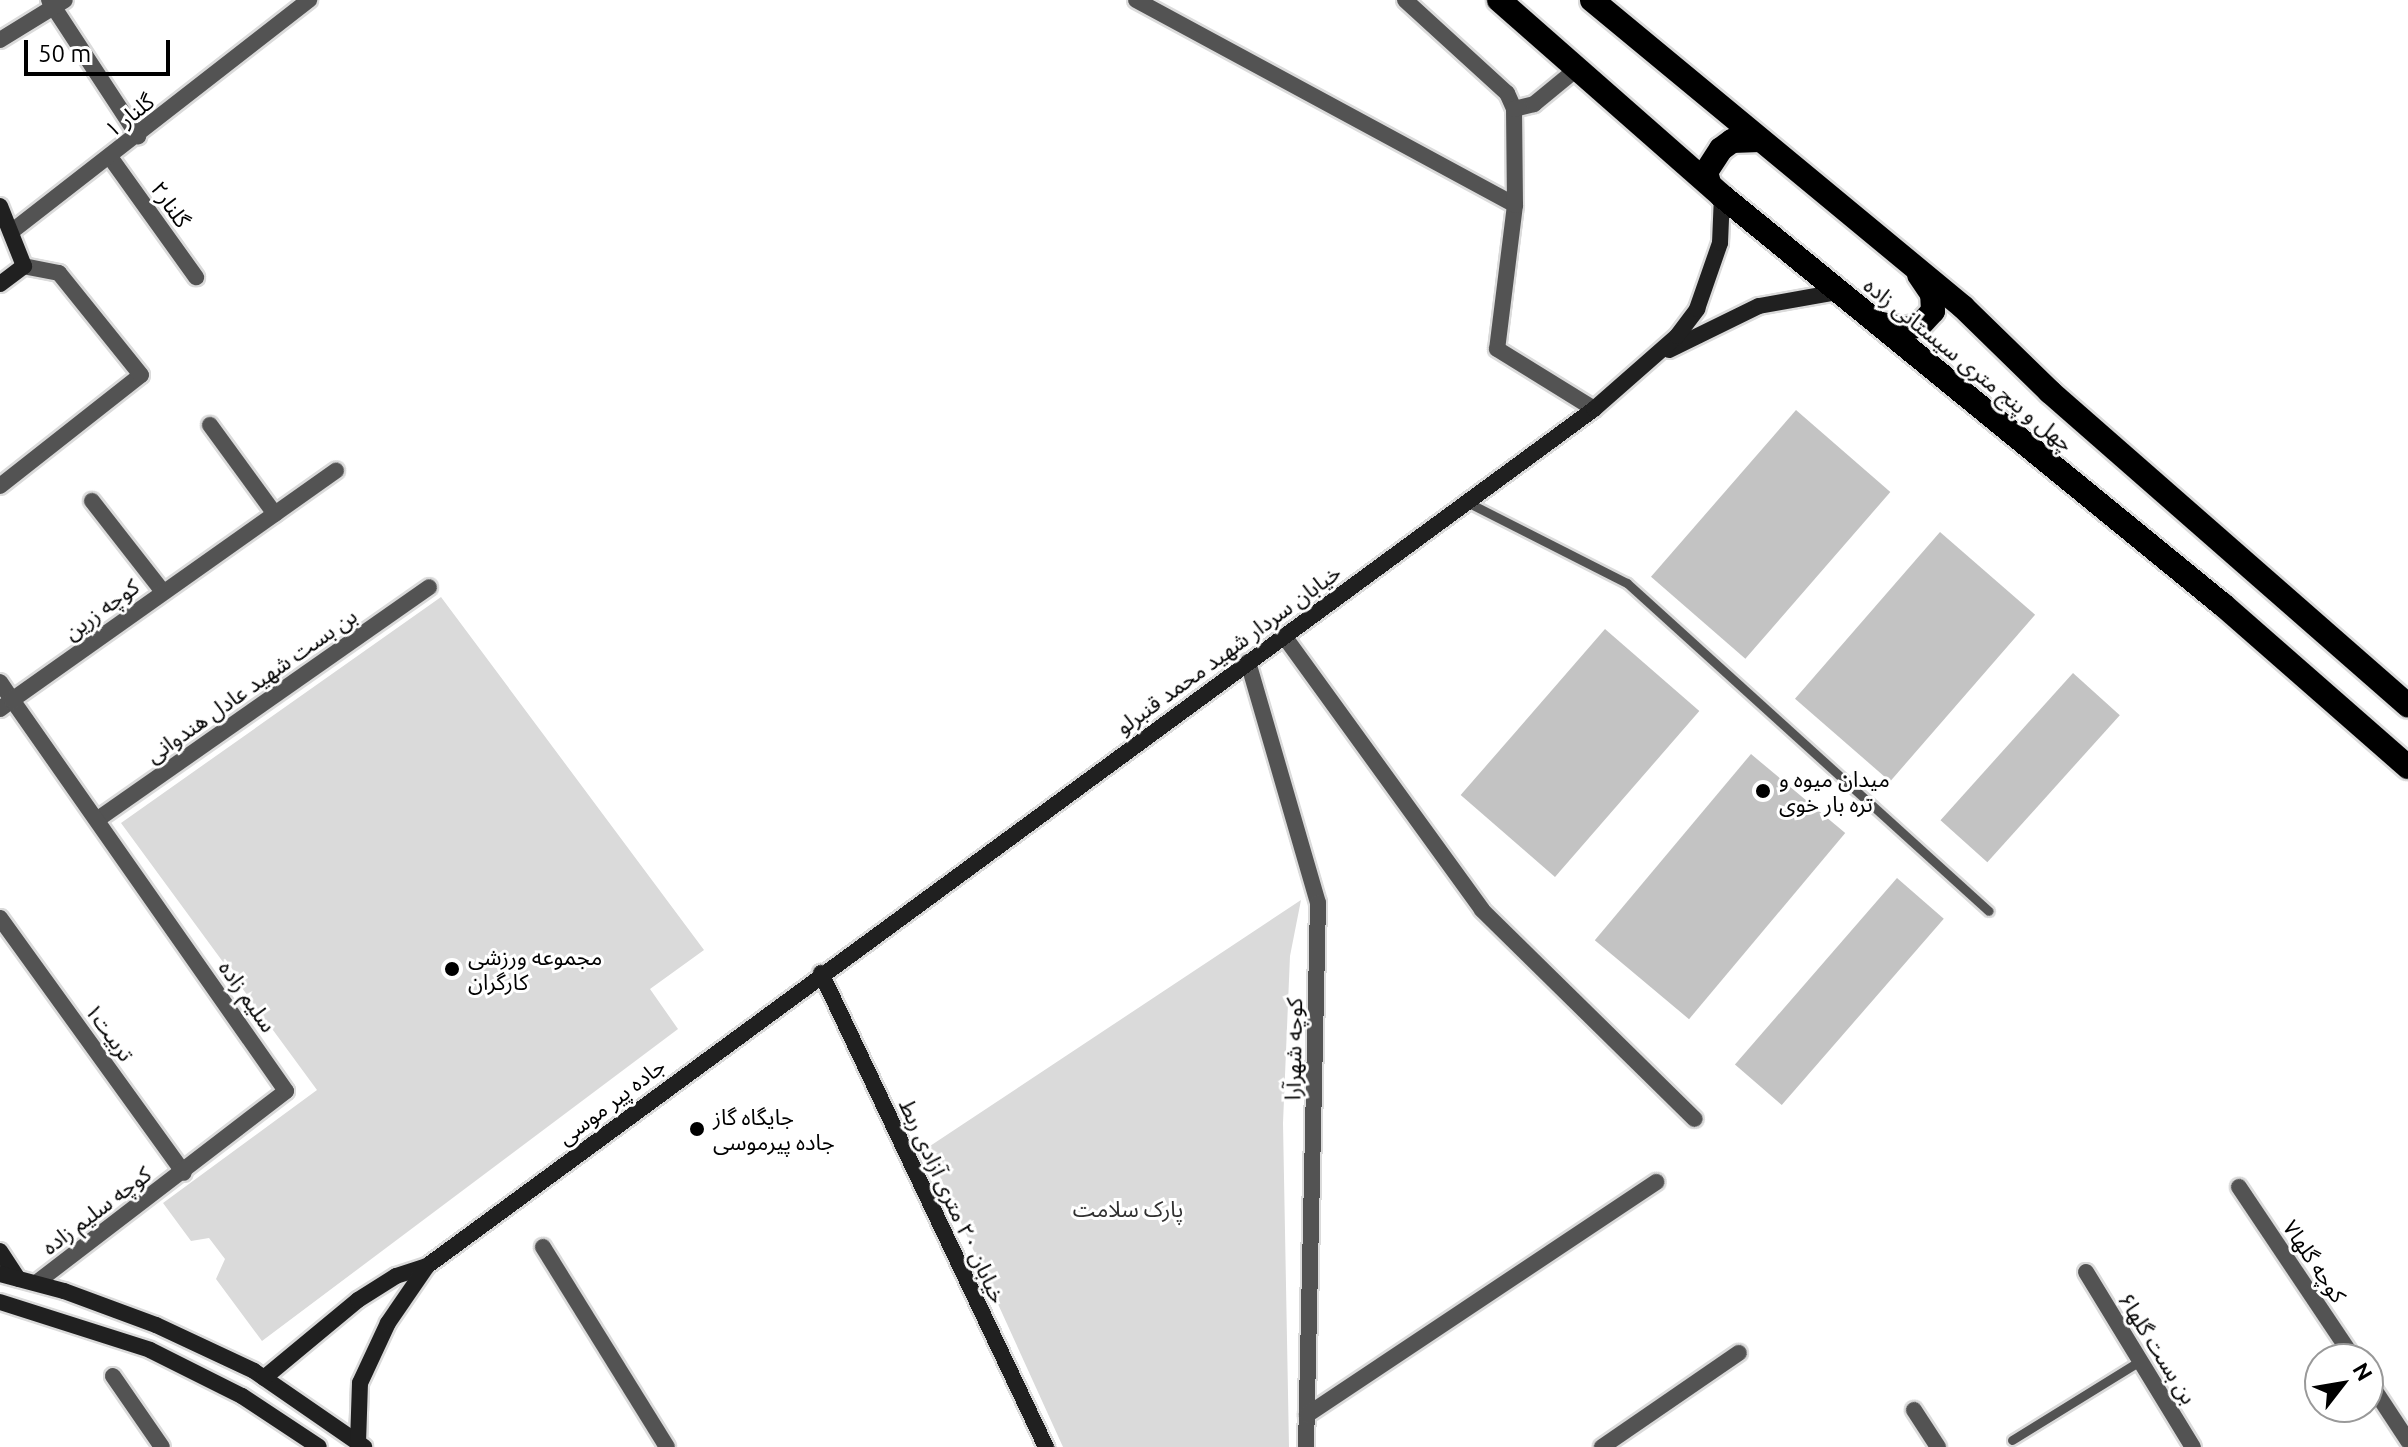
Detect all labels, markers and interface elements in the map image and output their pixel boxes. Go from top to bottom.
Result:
scale bar [28,24,174,74]
text: 50 m [38,40,91,67]
street label: ۱ گلنار [99,88,159,142]
street label: گلنار۲ [146,176,196,232]
street label: چهل و پنج متری سیستانی زاده [1859,271,2079,457]
street label: خیابان سردار شهید محمد قنبرلو [1110,558,1346,740]
street label: کوچه زرین [58,573,144,645]
street label: بن بست شهید عادل هندوانی [140,602,362,768]
place label: میدان میوه و تره بار خوی [1779,765,1890,816]
marker: میدان میوه و تره بار خوی [1754,782,1772,800]
place label: مجموعه ورزشی کارگران [468,943,602,994]
street label: سلیم زاده [214,955,282,1037]
marker: مجموعه ورزشی کارگران [443,960,461,978]
street label: کوچه شهرآرا [1279,997,1307,1101]
street label: تربیت۱ [80,998,140,1066]
street label: جاده پیر موسی [552,1052,670,1150]
street label: خیابان ۲۰ متری آزادی ربط [894,1095,1012,1307]
place label: جایگاه گاز جاده پیرموسی [713,1103,835,1154]
marker: جایگاه گاز جاده پیرموسی [688,1120,706,1138]
street label: کوچه سلیم زاده [36,1160,156,1260]
park label: پارک سلامت [1073,1196,1183,1222]
street label: کوچه گلها۷ [2278,1215,2352,1307]
street label: بن بست گلها۶ [2113,1287,2203,1409]
north arrow [2304,1343,2384,1423]
text: N [2348,1358,2378,1385]

